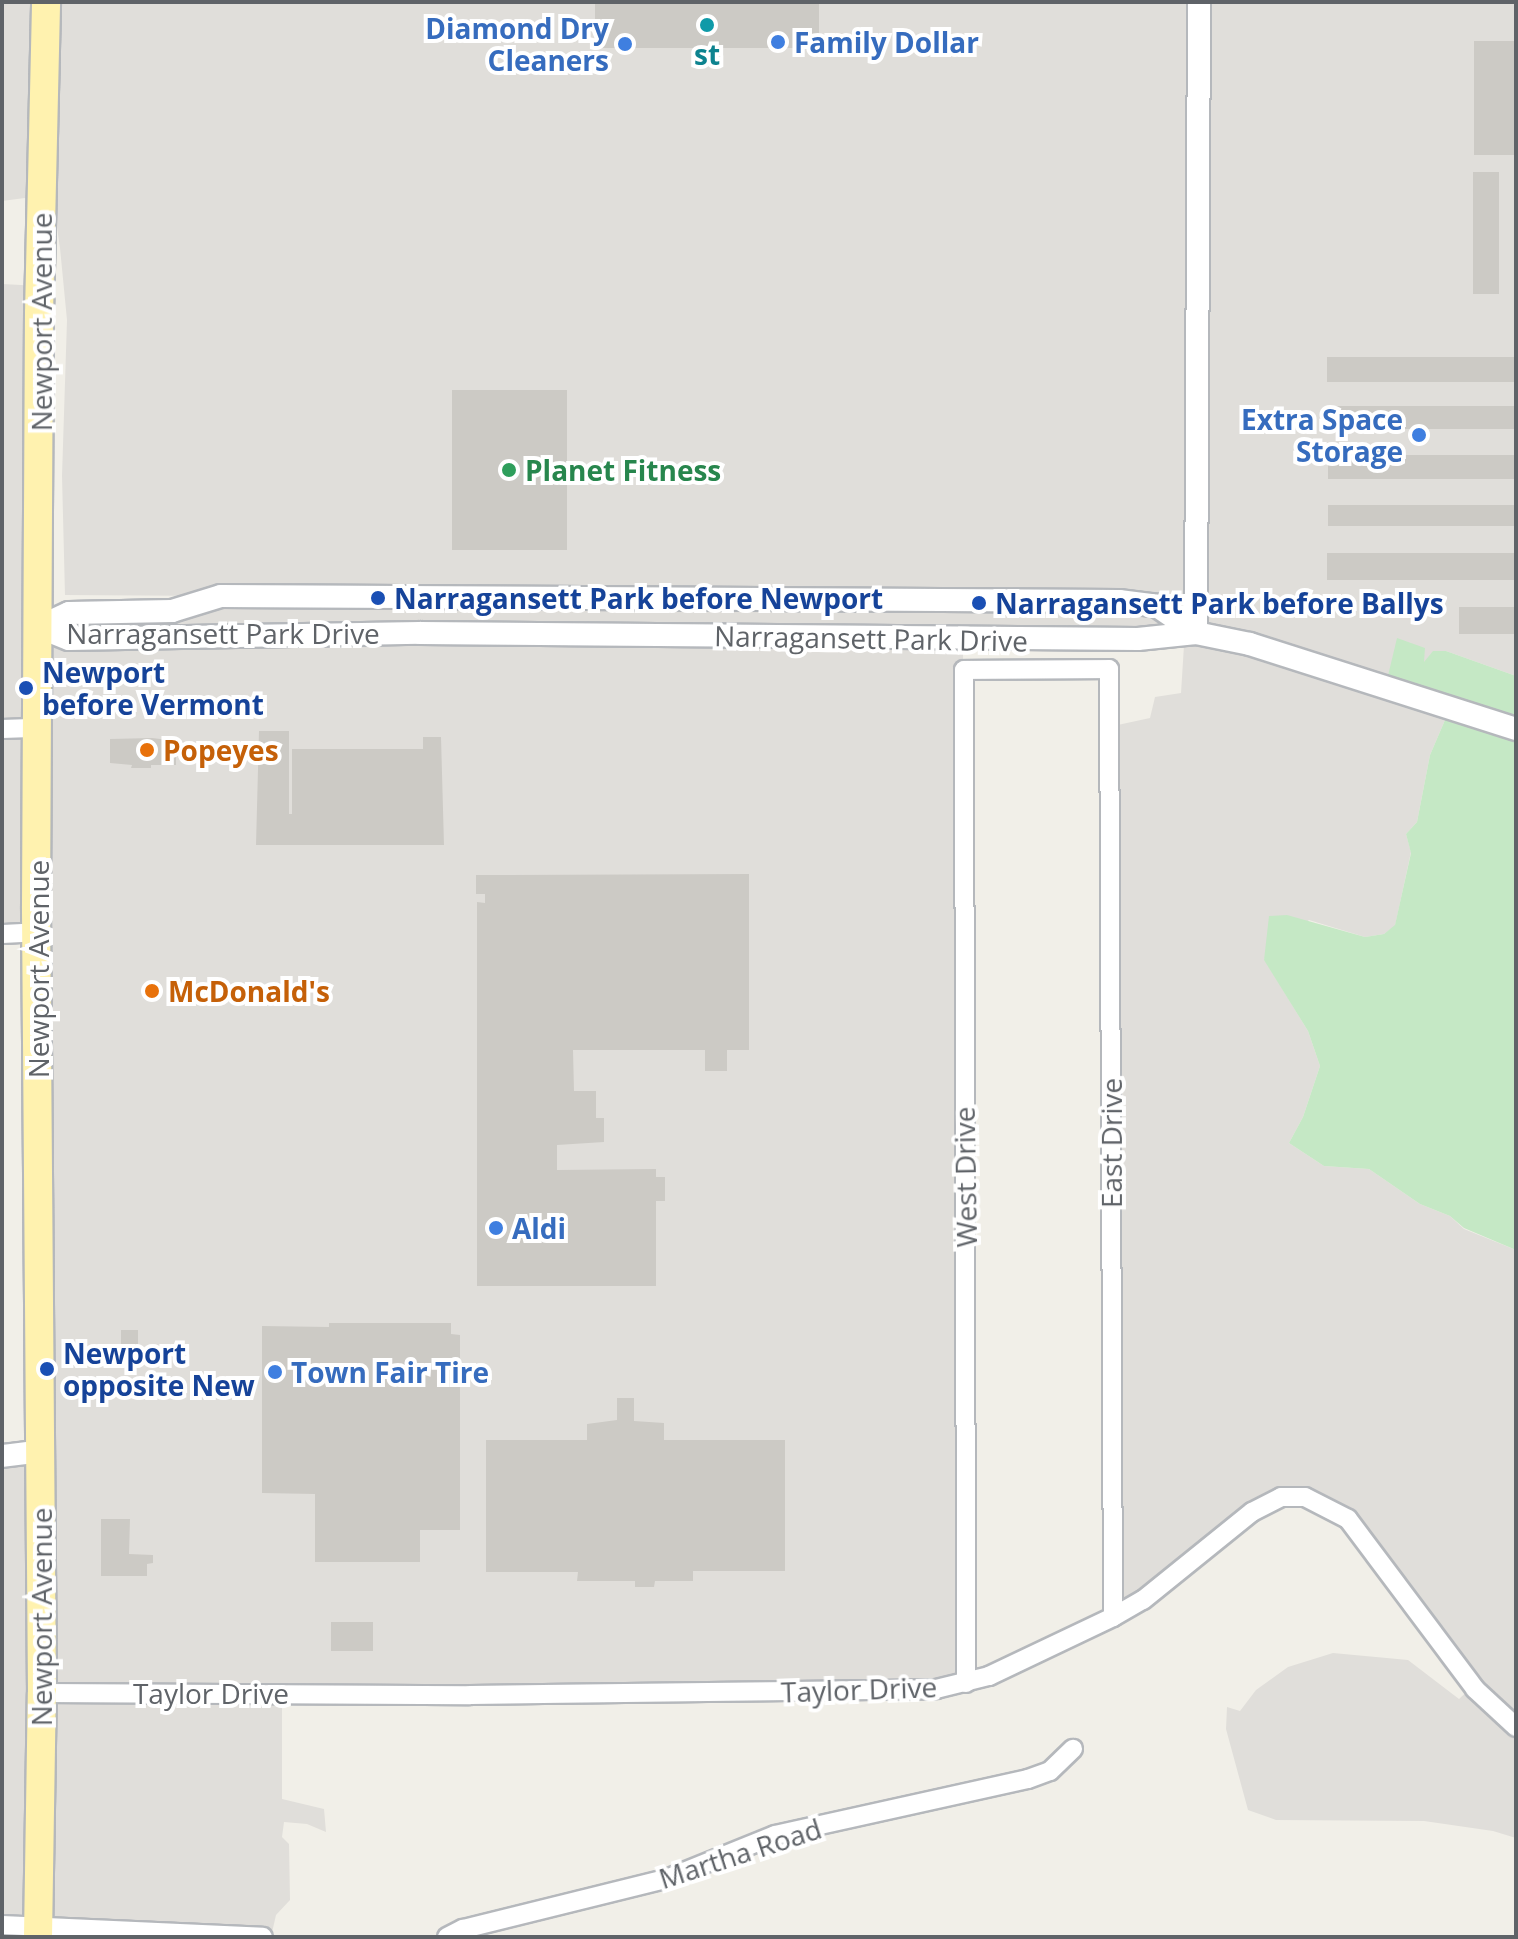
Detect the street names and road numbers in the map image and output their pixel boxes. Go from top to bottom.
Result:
street label: Newport Avenue [24,213,58,431]
street label: Narragansett Park Drive [66,616,380,650]
street label: Narragansett Park Drive [714,618,1028,658]
street label: Newport Avenue [21,860,55,1078]
street label: East Drive [1094,1078,1128,1208]
street label: West Drive [947,1106,983,1248]
street label: Newport Avenue [24,1508,58,1726]
street label: Taylor Drive [780,1669,938,1709]
street label: Taylor Drive [133,1676,289,1710]
street label: Martha Road [654,1811,826,1895]

